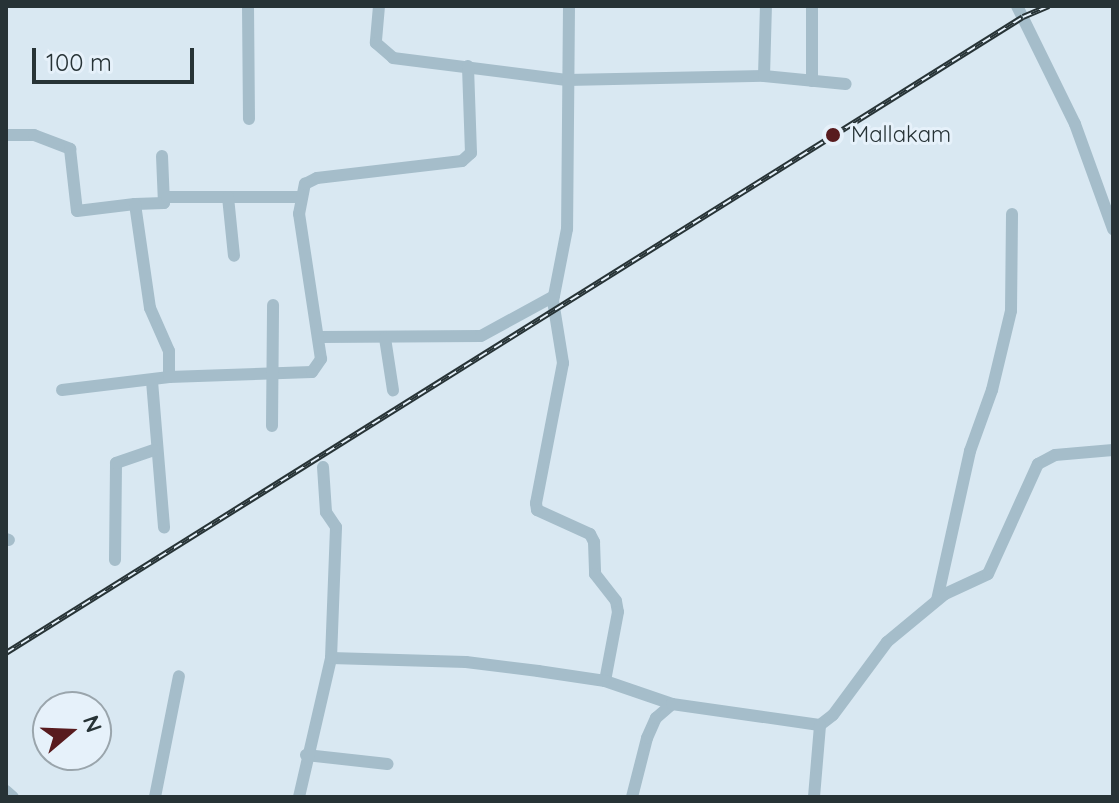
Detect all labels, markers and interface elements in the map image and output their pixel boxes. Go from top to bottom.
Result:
scale bar [36,32,198,82]
text: 100 m [46,47,112,77]
place label: Mallakam [851,122,951,148]
marker: Mallakam [822,124,844,146]
north arrow [32,691,112,771]
text: N [77,712,109,736]

